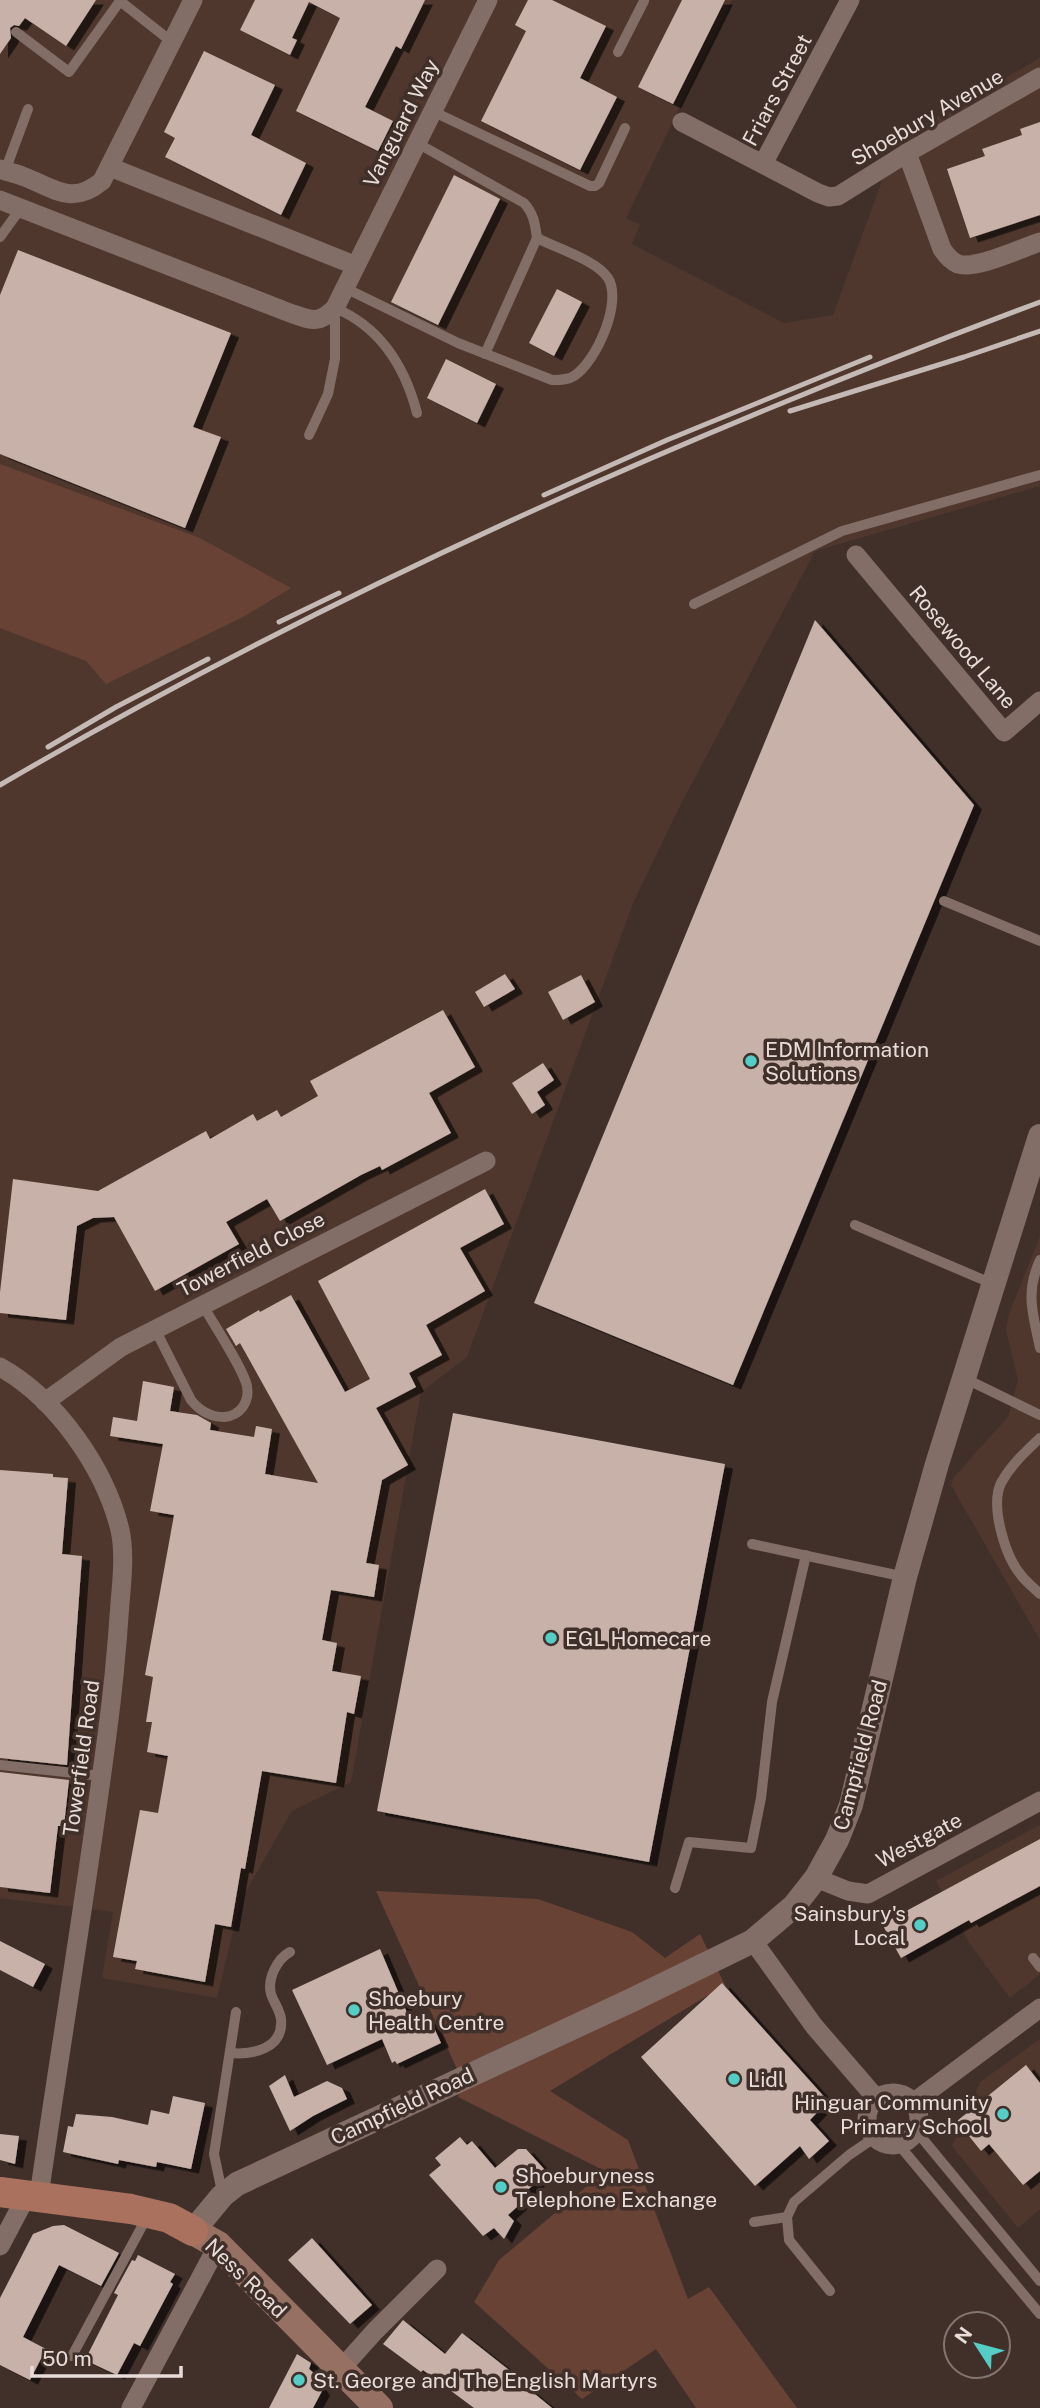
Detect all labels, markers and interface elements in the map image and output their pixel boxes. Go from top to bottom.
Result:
street label: Friars Street [737,30,817,150]
street label: Vanguard Way [358,55,444,191]
street label: Shoebury Avenue [846,63,1008,171]
street label: Rosewood Lane [904,580,1022,714]
place label: EDM Information Solutions [765,1037,929,1086]
marker: EDM Information Solutions [743,1053,759,1069]
street label: Towerfield Close [173,1206,329,1302]
place label: EGL Homecare [565,1626,711,1651]
marker: EGL Homecare [543,1630,559,1646]
street label: Campfield Road [828,1677,892,1833]
street label: Towerfield Road [58,1678,104,1838]
street label: Westgate [872,1807,966,1873]
place label: Sainsbury's Local [793,1901,906,1950]
marker: Sainsbury's Local [912,1917,928,1933]
place label: Shoebury Health Centre [368,1986,504,2035]
marker: Shoebury Health Centre [346,2002,362,2018]
street label: Campfield Road [327,2062,477,2150]
place label: Lidl [748,2067,784,2092]
marker: Lidl [726,2071,742,2087]
place label: Hinguar Community Primary School [794,2090,989,2139]
marker: Hinguar Community Primary School [995,2106,1011,2122]
place label: Shoeburyness Telephone Exchange [515,2163,717,2212]
marker: Shoeburyness Telephone Exchange [493,2179,509,2195]
street label: Ness Road [200,2233,292,2323]
north arrow [942,2310,1012,2380]
text: N [950,2323,977,2347]
scale bar [32,2334,180,2378]
text: 50 m [42,2346,92,2371]
place label: St. George and The English Martyrs [313,2368,657,2393]
marker: St. George and The English Martyrs [291,2372,307,2388]

